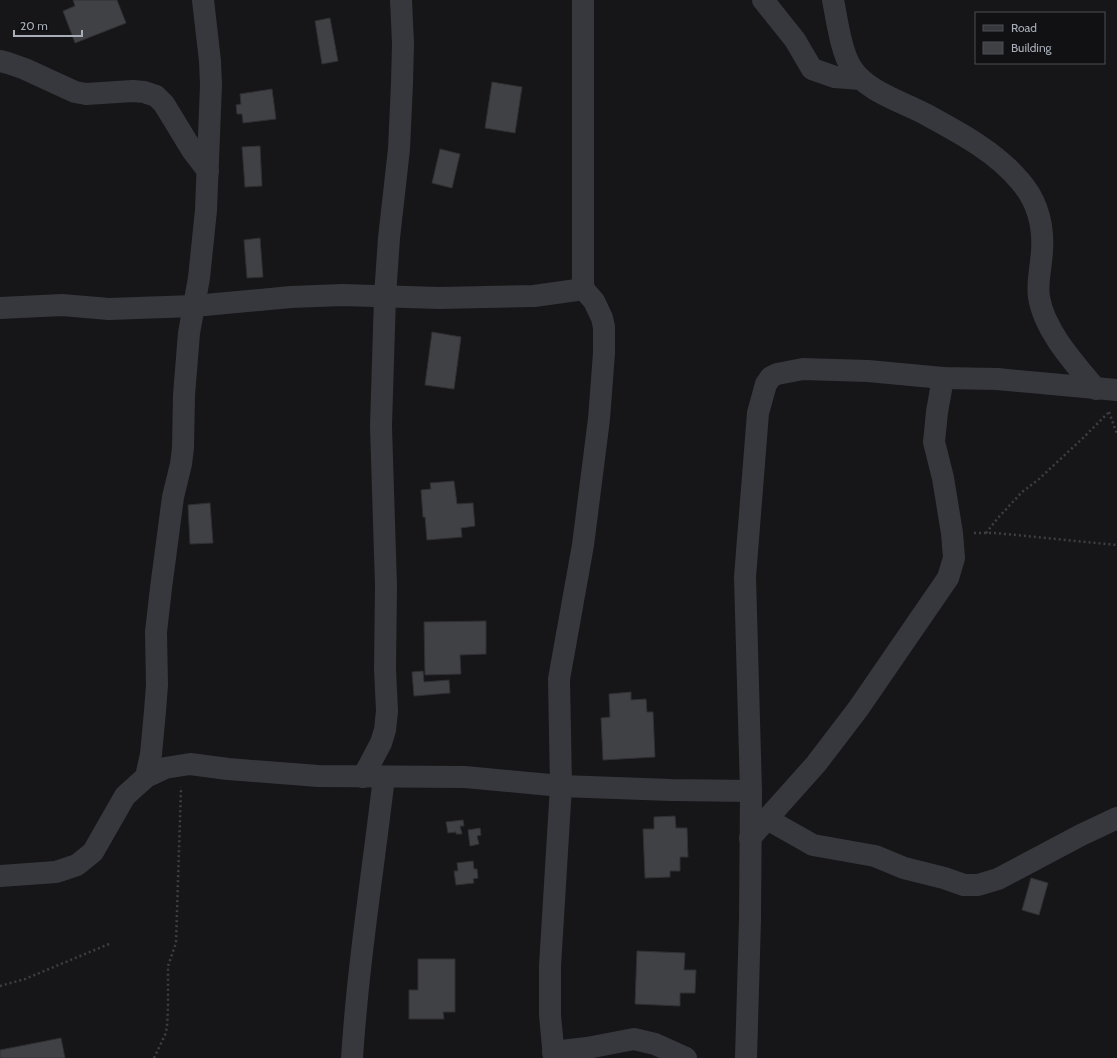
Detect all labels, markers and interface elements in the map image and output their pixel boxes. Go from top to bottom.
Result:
scale bar [14,12,82,38]
legend [975,12,1105,64]
text: 20 m [20,18,48,33]
text: Road [1011,20,1037,35]
text: Building [1011,40,1053,55]

